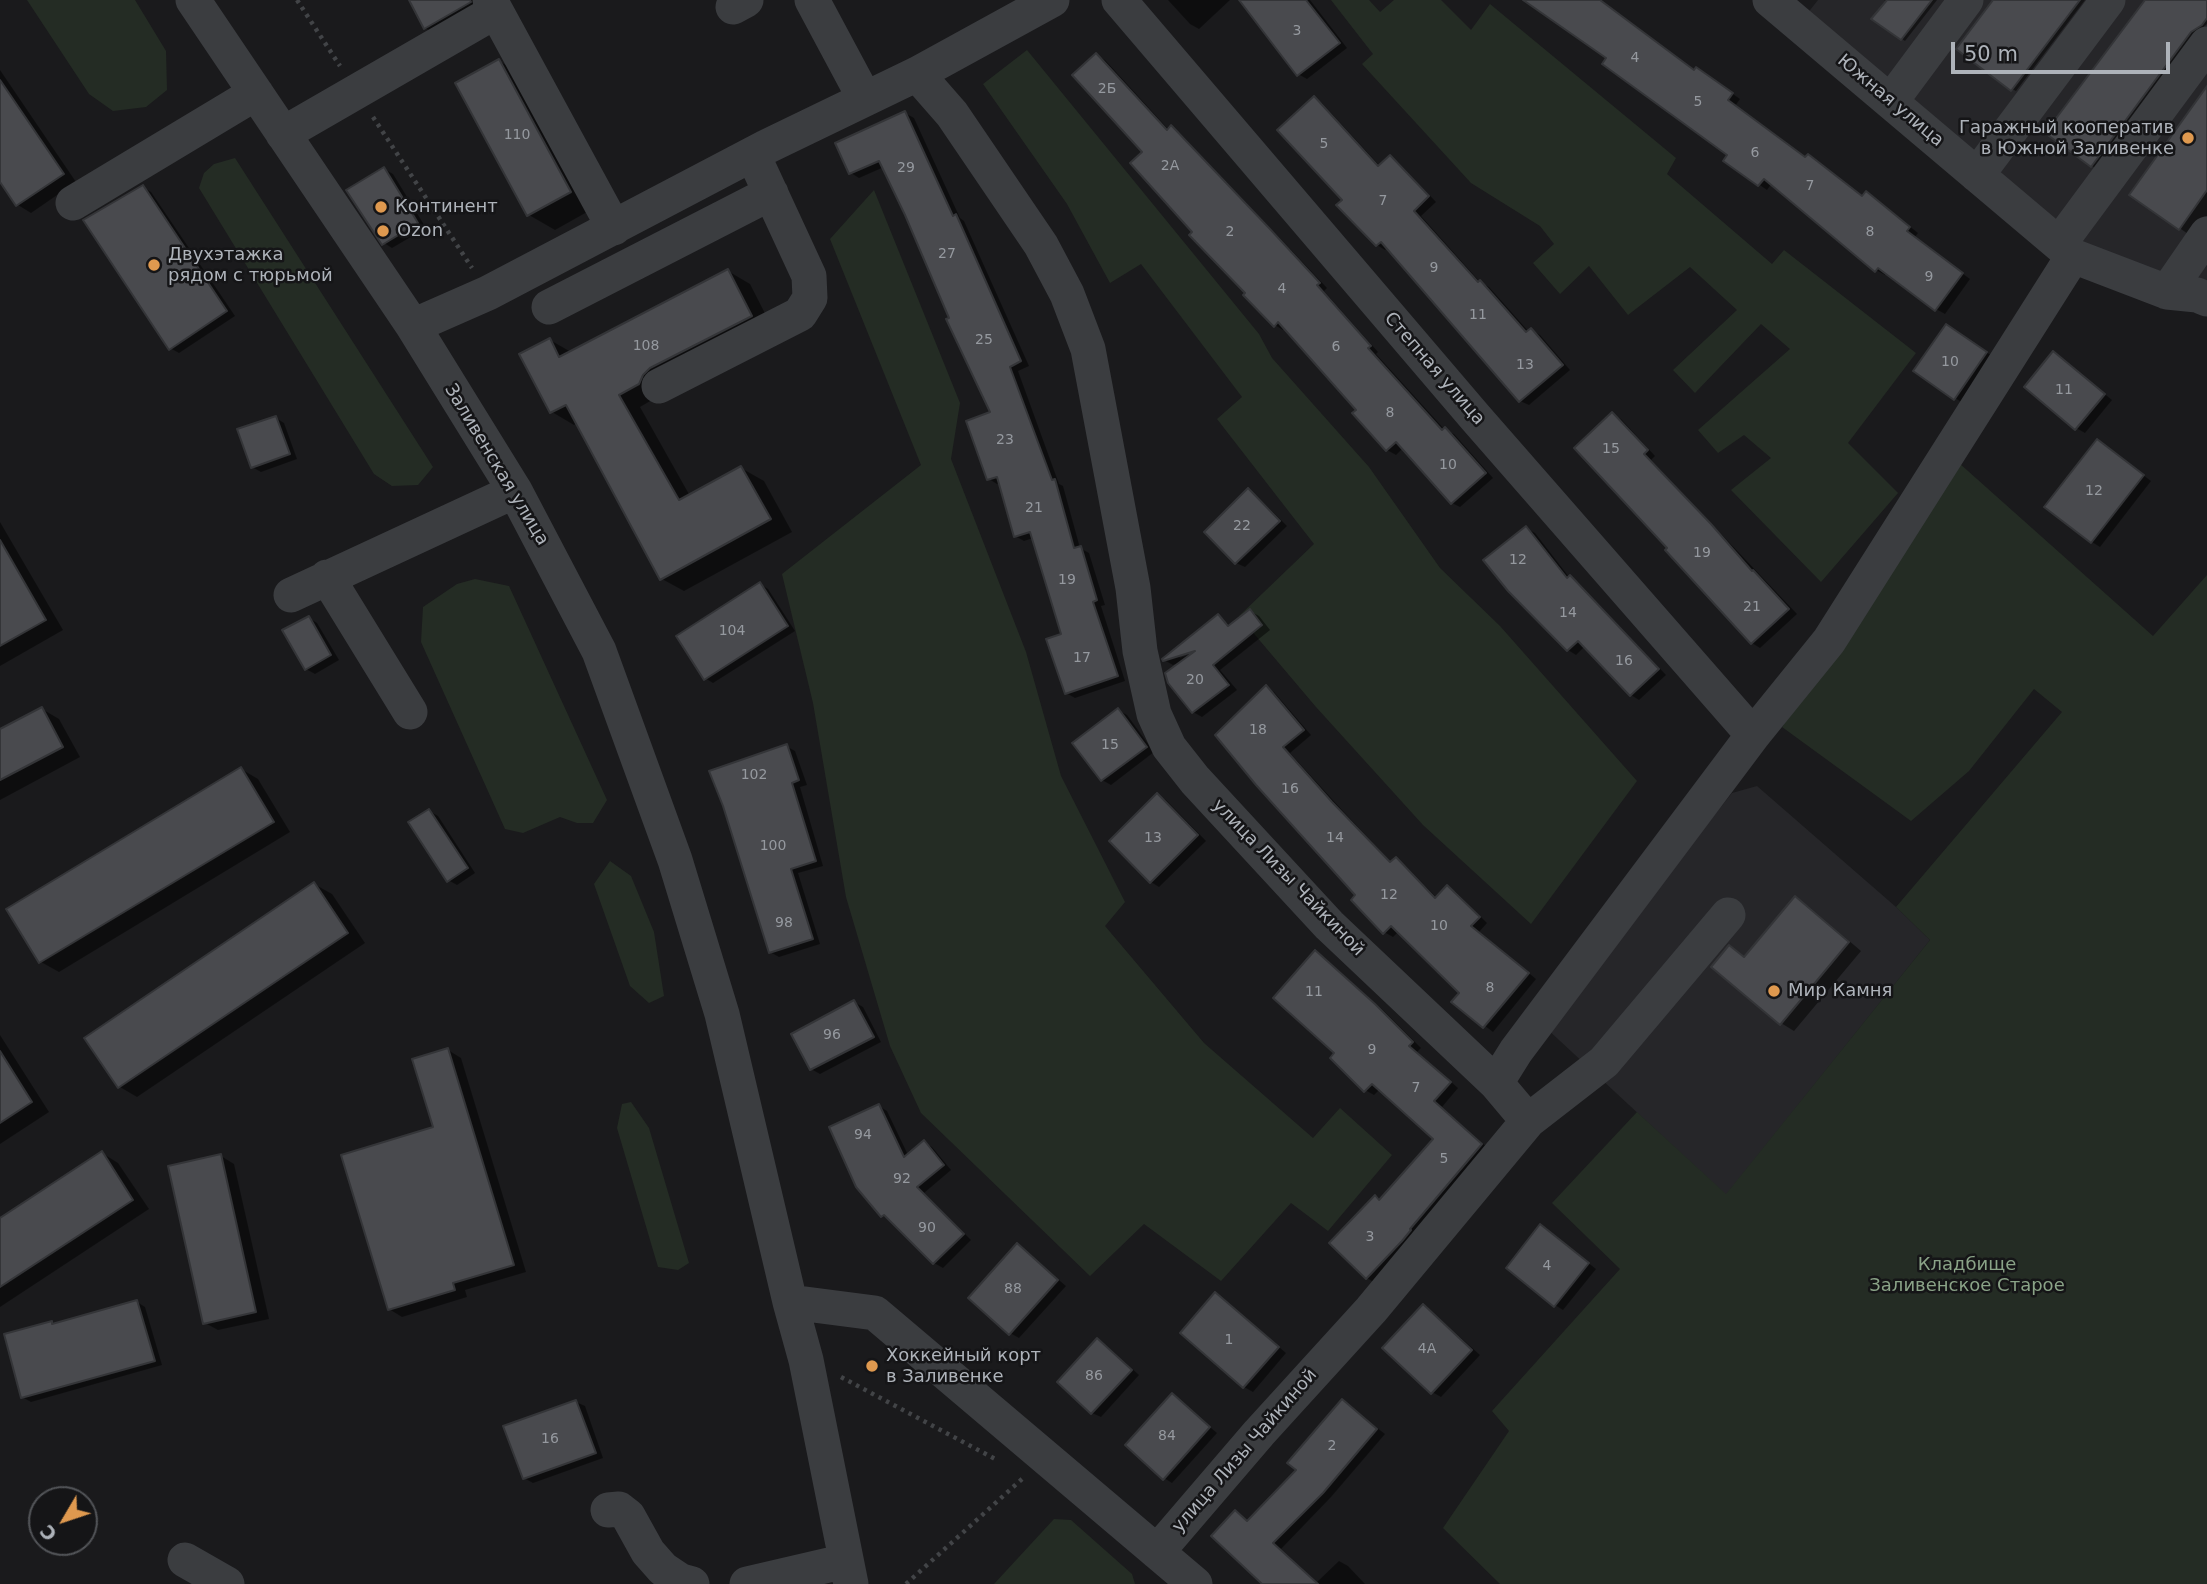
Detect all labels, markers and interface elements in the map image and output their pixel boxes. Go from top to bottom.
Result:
house number: 3 [1293,23,1301,39]
scale bar [1955,28,2174,72]
text: 50 m [1964,42,2018,66]
house number: 4 [1631,50,1639,66]
street label: Южная улица [1832,50,1948,152]
house number: 2Б [1098,81,1116,97]
house number: 5 [1694,94,1702,110]
place label: Гаражный кооператив в Южной Заливенке [1959,117,2174,160]
house number: 110 [504,127,530,143]
marker: Гаражный кооператив в Южной Заливенке [2180,130,2196,146]
house number: 5 [1320,136,1328,152]
house number: 6 [1751,145,1759,161]
house number: 2А [1161,158,1179,174]
house number: 29 [897,160,915,176]
house number: 7 [1806,178,1814,194]
house number: 7 [1379,193,1387,209]
place label: Континент [395,196,498,218]
marker: Континент [373,199,389,215]
place label: Ozon [397,220,443,242]
marker: Ozon [375,223,391,239]
house number: 2 [1226,224,1234,240]
house number: 8 [1866,224,1874,240]
place label: Двухэтажка рядом с тюрьмой [168,244,333,286]
house number: 27 [938,246,956,262]
marker: Двухэтажка рядом с тюрьмой [146,257,162,273]
house number: 9 [1430,260,1438,276]
house number: 9 [1925,269,1933,285]
house number: 4 [1278,281,1286,297]
house number: 11 [1469,307,1487,323]
street label: Степная улица [1379,308,1489,430]
house number: 25 [975,332,993,348]
house number: 108 [633,338,659,354]
house number: 6 [1332,339,1340,355]
house number: 10 [1941,354,1959,370]
house number: 13 [1516,357,1534,373]
street label: Заливенская улица [439,380,553,550]
house number: 11 [2055,382,2073,398]
house number: 8 [1386,405,1394,421]
house number: 23 [996,432,1014,448]
house number: 15 [1602,441,1620,457]
house number: 10 [1439,457,1457,473]
house number: 12 [2085,483,2103,499]
house number: 21 [1025,500,1043,516]
house number: 22 [1233,518,1251,534]
house number: 19 [1693,545,1711,561]
house number: 12 [1509,552,1527,568]
house number: 19 [1058,572,1076,588]
house number: 21 [1743,599,1761,615]
house number: 14 [1559,605,1577,621]
house number: 104 [719,623,745,639]
house number: 17 [1073,650,1091,666]
house number: 16 [1615,653,1633,669]
house number: 20 [1186,672,1204,688]
house number: 18 [1249,722,1267,738]
house number: 15 [1101,737,1119,753]
house number: 102 [741,767,767,783]
house number: 16 [1281,781,1299,797]
street label: улица Лизы Чайкиной [1207,795,1369,961]
house number: 13 [1144,830,1162,846]
house number: 14 [1326,830,1344,846]
house number: 100 [760,838,786,854]
house number: 12 [1380,887,1398,903]
house number: 98 [775,915,793,931]
house number: 10 [1430,918,1448,934]
house number: 8 [1486,980,1494,996]
place label: Мир Камня [1788,980,1892,1002]
marker: Мир Камня [1766,983,1782,999]
house number: 11 [1305,984,1323,1000]
house number: 96 [823,1027,841,1043]
house number: 9 [1368,1042,1376,1058]
house number: 7 [1412,1080,1420,1096]
house number: 94 [854,1127,872,1143]
house number: 5 [1440,1151,1448,1167]
house number: 92 [893,1171,911,1187]
house number: 90 [918,1220,936,1236]
house number: 3 [1366,1229,1374,1245]
park label: Кладбище Заливенское Старое [1869,1254,2065,1296]
house number: 4 [1543,1258,1551,1274]
house number: 88 [1004,1281,1022,1297]
house number: 1 [1225,1332,1233,1348]
house number: 4А [1418,1341,1436,1357]
place label: Хоккейный корт в Заливенке [886,1345,1041,1388]
marker: Хоккейный корт в Заливенке [864,1358,880,1374]
street label: улица Лизы Чайкиной [1168,1365,1322,1537]
house number: 86 [1085,1368,1103,1384]
house number: 84 [1158,1428,1176,1444]
house number: 16 [541,1431,559,1447]
house number: 2 [1328,1438,1336,1454]
north arrow [28,1486,98,1556]
text: С [35,1521,61,1545]

